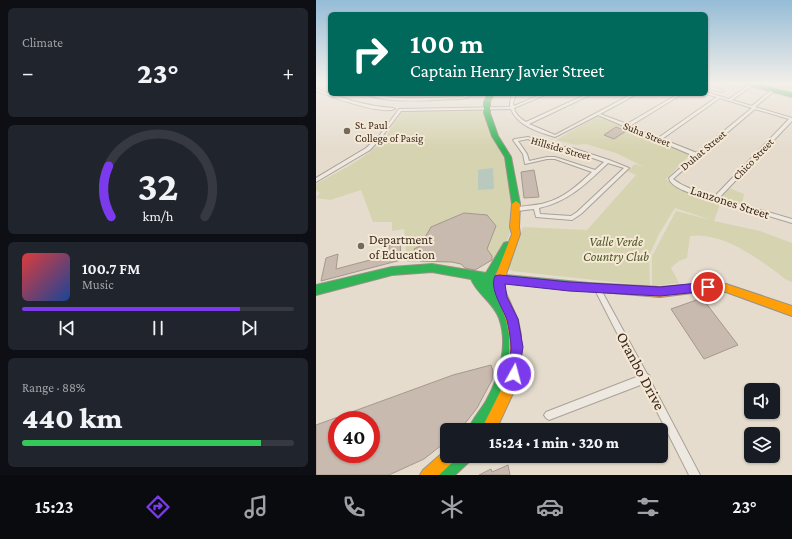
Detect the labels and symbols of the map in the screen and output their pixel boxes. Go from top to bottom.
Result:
place label: St. Paul College of Pasig [355,119,424,145]
street label: Suha Street [622,119,673,149]
marker: St. Paul College of Pasig [342,126,352,136]
street label: Duhat Street [678,127,728,172]
street label: Hillside Street [530,134,593,162]
street label: Chico Street [730,135,776,182]
street label: Lanzones Street [689,182,772,222]
place label: Department of Education [369,232,435,262]
park label: Valle Verde Country Club [583,234,649,264]
marker: Department of Education [356,241,366,251]
pin [691,270,725,304]
street label: Oranbo Drive [613,329,669,413]
position arrow [493,353,535,395]
speed limit sign: 40 [328,411,380,463]

